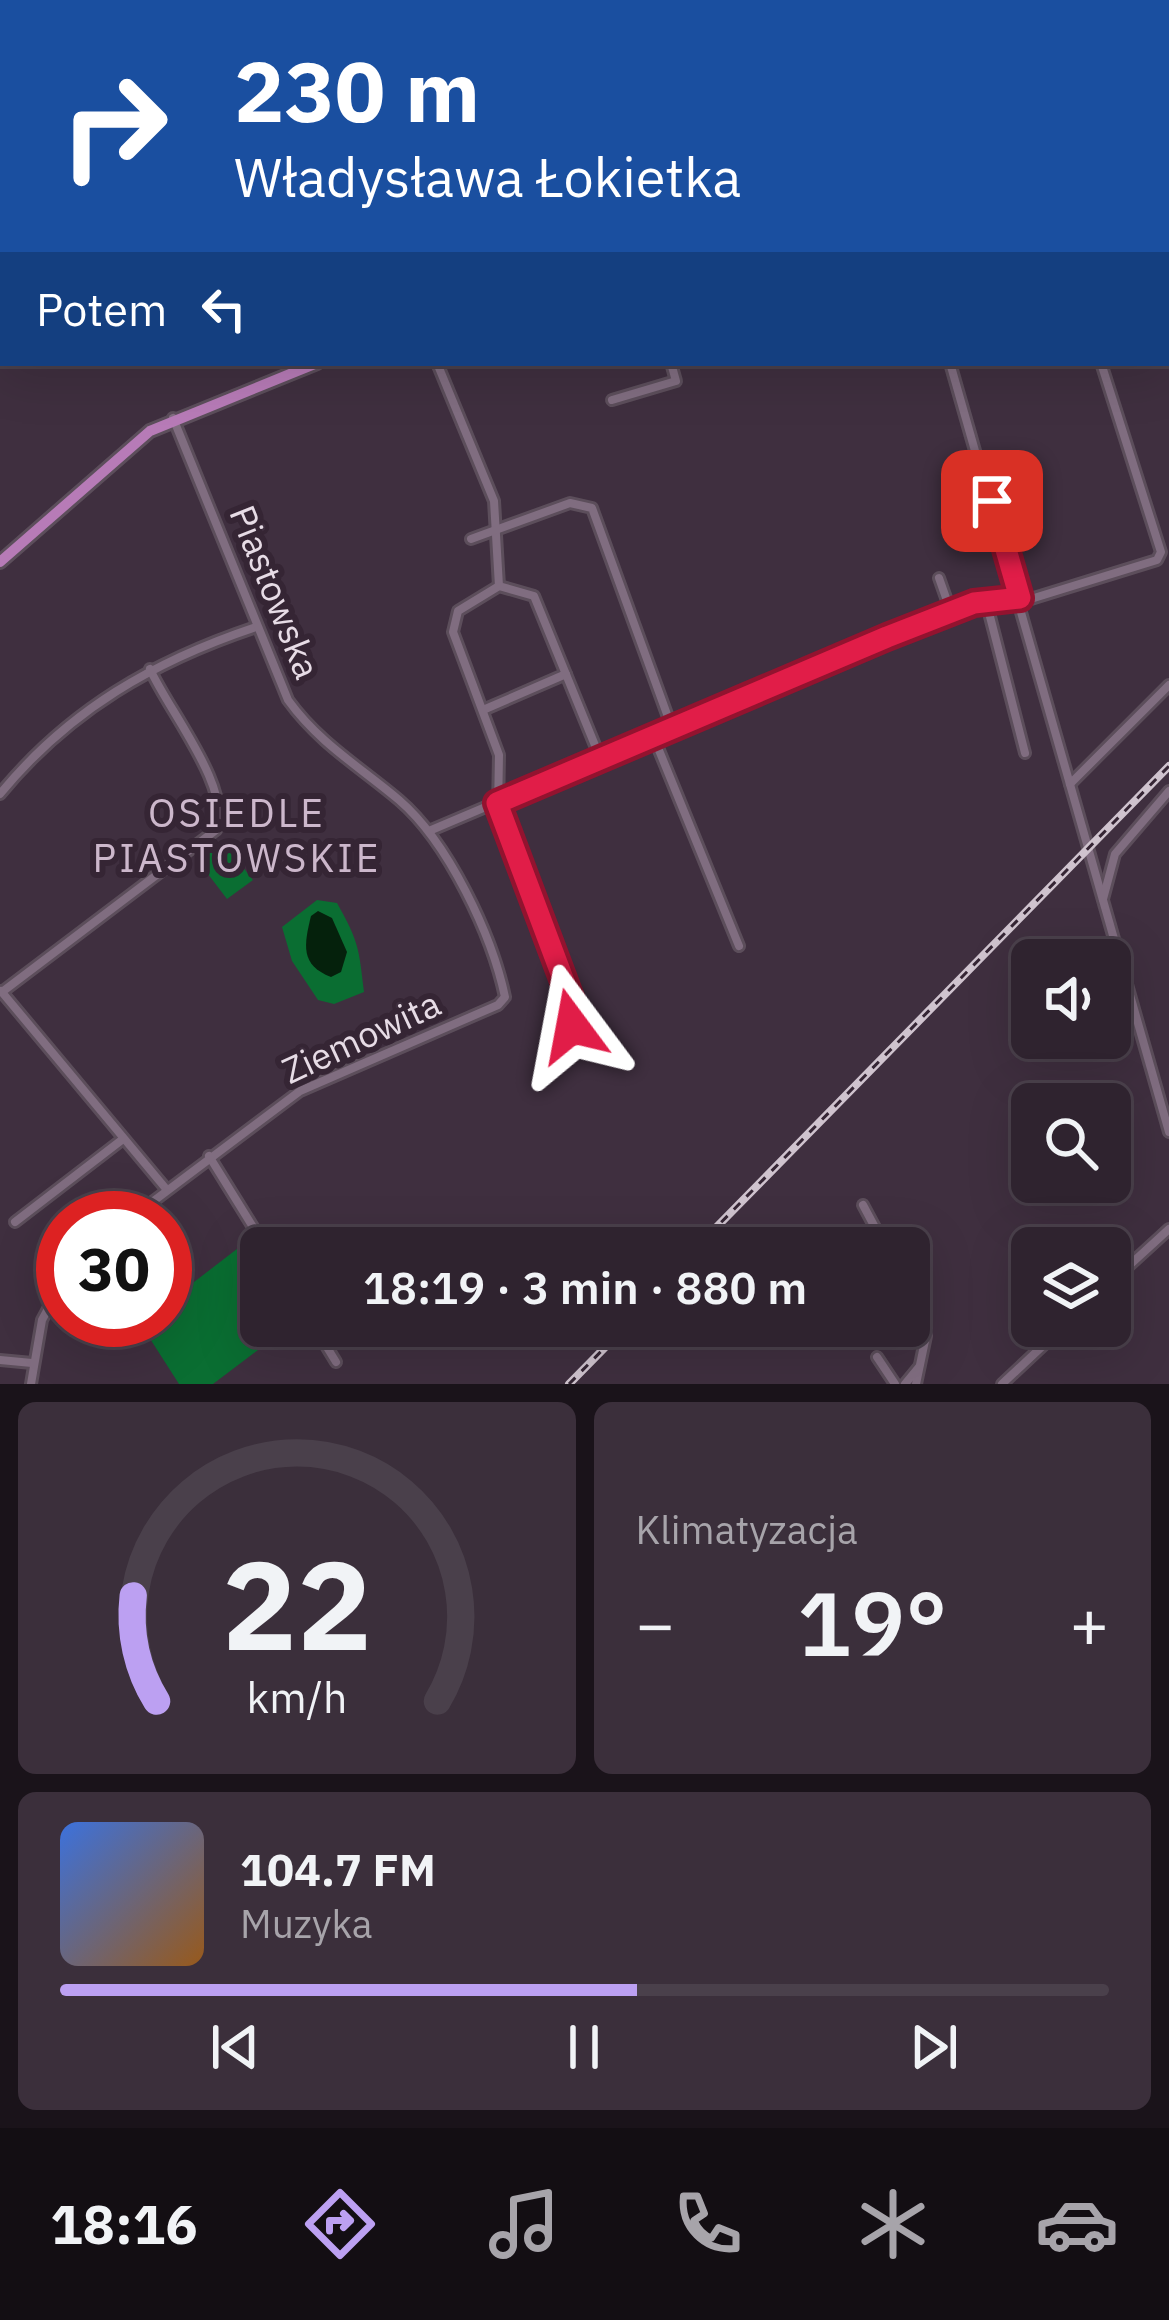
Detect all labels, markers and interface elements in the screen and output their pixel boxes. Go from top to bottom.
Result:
text: 230 m [234,36,480,145]
icon: right [36,48,192,204]
text: Władysława Łokietka [234,142,741,212]
icon: left [191,276,257,342]
text: Potem [36,280,167,338]
pin [941,450,1043,552]
icon: arrive [959,468,1025,534]
street label: Piastowska [219,498,332,685]
district label: OSIEDLE PIASTOWSKIE [93,787,382,883]
map controls [1011,939,1131,1347]
button: sound [1011,939,1131,1059]
position arrow [509,963,635,1089]
street label: Ziemowita [274,979,448,1094]
button: search [1011,1083,1131,1203]
speed limit sign: 30 [36,1191,192,1347]
button: layers [1011,1227,1131,1347]
text: 18:19 · 3 min · 880 m [363,1258,807,1316]
text: Klimatyzacja [636,1504,858,1555]
text: 22 [222,1522,372,1684]
text: 19° [797,1564,947,1681]
text: − [636,1580,675,1666]
text: + [1069,1580,1109,1666]
text: km/h [246,1669,347,1725]
text: 104.7 FM [240,1840,436,1898]
text: Muzyka [240,1898,373,1949]
icon: previous [202,2014,268,2080]
icon: pause [551,2014,617,2080]
icon: next [901,2014,967,2080]
icon: directions [298,2182,382,2266]
icon: music [482,2182,566,2266]
icon: phone [666,2182,750,2266]
icon: climate [851,2182,935,2266]
icon: car [1035,2182,1119,2266]
text: 18:16 [50,2189,198,2259]

